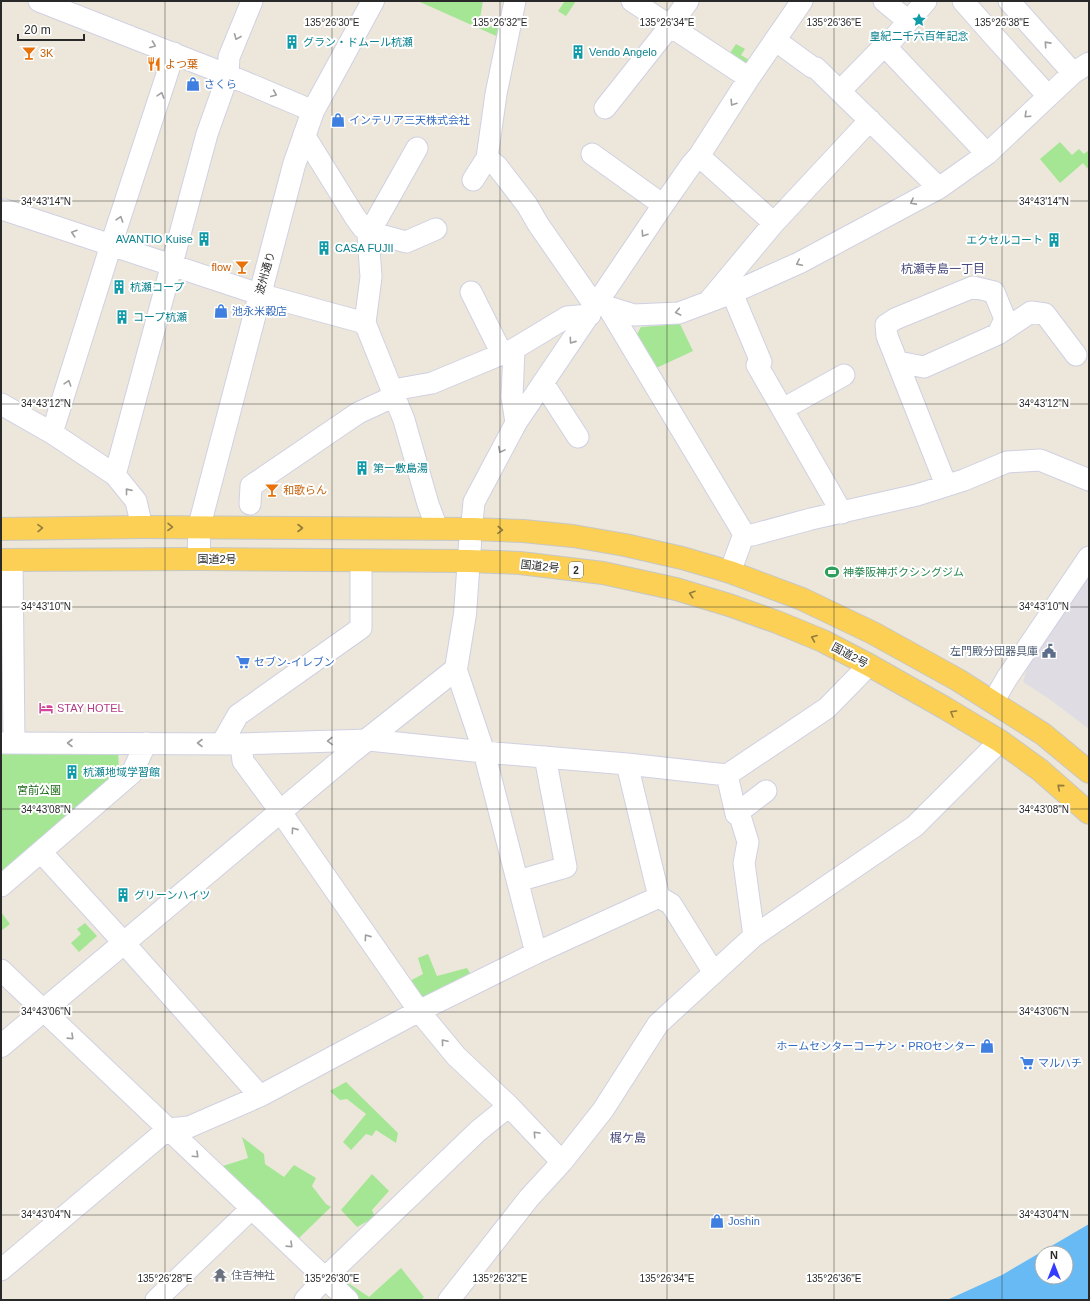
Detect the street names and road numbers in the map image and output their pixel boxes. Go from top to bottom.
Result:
street label: 波州通り [253,250,277,296]
street label: 国道2号 [197,553,237,565]
street label: 国道2号 [520,558,560,574]
road number: 2 [569,562,583,578]
street label: 国道2号 [830,641,870,669]

